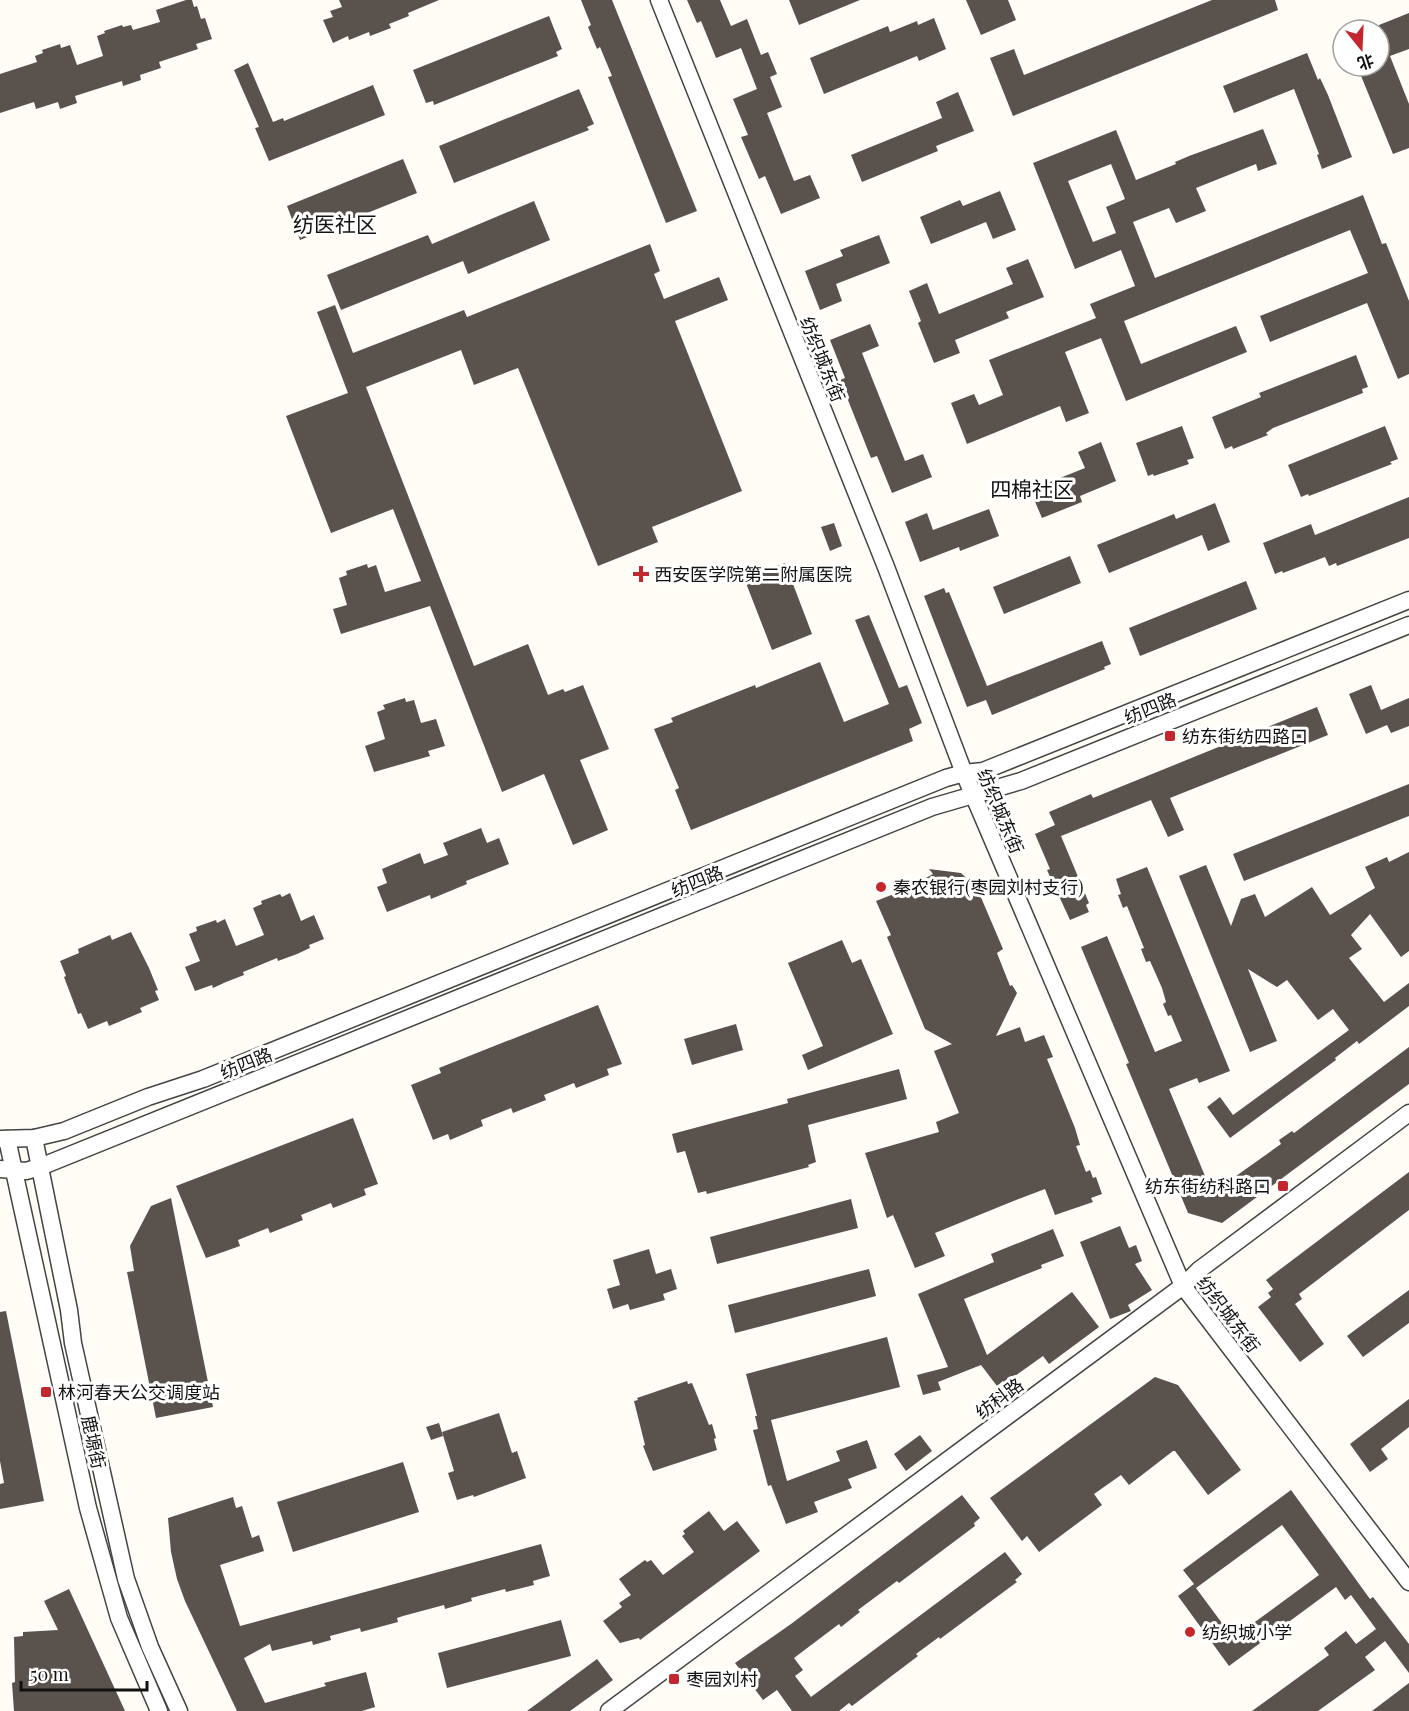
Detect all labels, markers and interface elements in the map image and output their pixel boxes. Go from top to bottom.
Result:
north arrow [1331,18,1391,78]
text: 北 [1355,50,1377,75]
district label: 纺医社区 [293,209,377,237]
street label: 纺织城东街 [795,313,851,405]
district label: 四棉社区 [990,474,1074,502]
place label: 西安医学院第二附属医院 [654,562,852,586]
marker: 西安医学院第二附属医院 [632,565,650,583]
street label: 纺四路 [1120,687,1180,729]
place label: 纺东街纺四路口 [1182,724,1308,748]
marker: 纺东街纺四路口 [1163,729,1177,743]
street label: 纺织城东街 [972,765,1030,857]
street label: 纺四路 [667,860,727,902]
place label: 秦农银行(枣园刘村支行) [893,875,1084,899]
marker: 秦农银行(枣园刘村支行) [874,880,888,894]
street label: 纺四路 [216,1042,276,1084]
place label: 纺东街纺科路口 [1145,1174,1271,1198]
marker: 纺东街纺科路口 [1276,1179,1290,1193]
street label: 纺织城东街 [1192,1271,1266,1357]
street label: 纺科路 [970,1372,1028,1424]
place label: 林河春天公交调度站 [58,1380,220,1404]
marker: 林河春天公交调度站 [39,1385,53,1399]
street label: 鹿塬街 [77,1413,111,1471]
place label: 纺织城小学 [1202,1620,1292,1644]
marker: 纺织城小学 [1183,1625,1197,1639]
scale bar [21,1654,147,1692]
text: 50 m [30,1662,69,1686]
place label: 枣园刘村 [686,1667,758,1691]
marker: 枣园刘村 [667,1672,681,1686]

